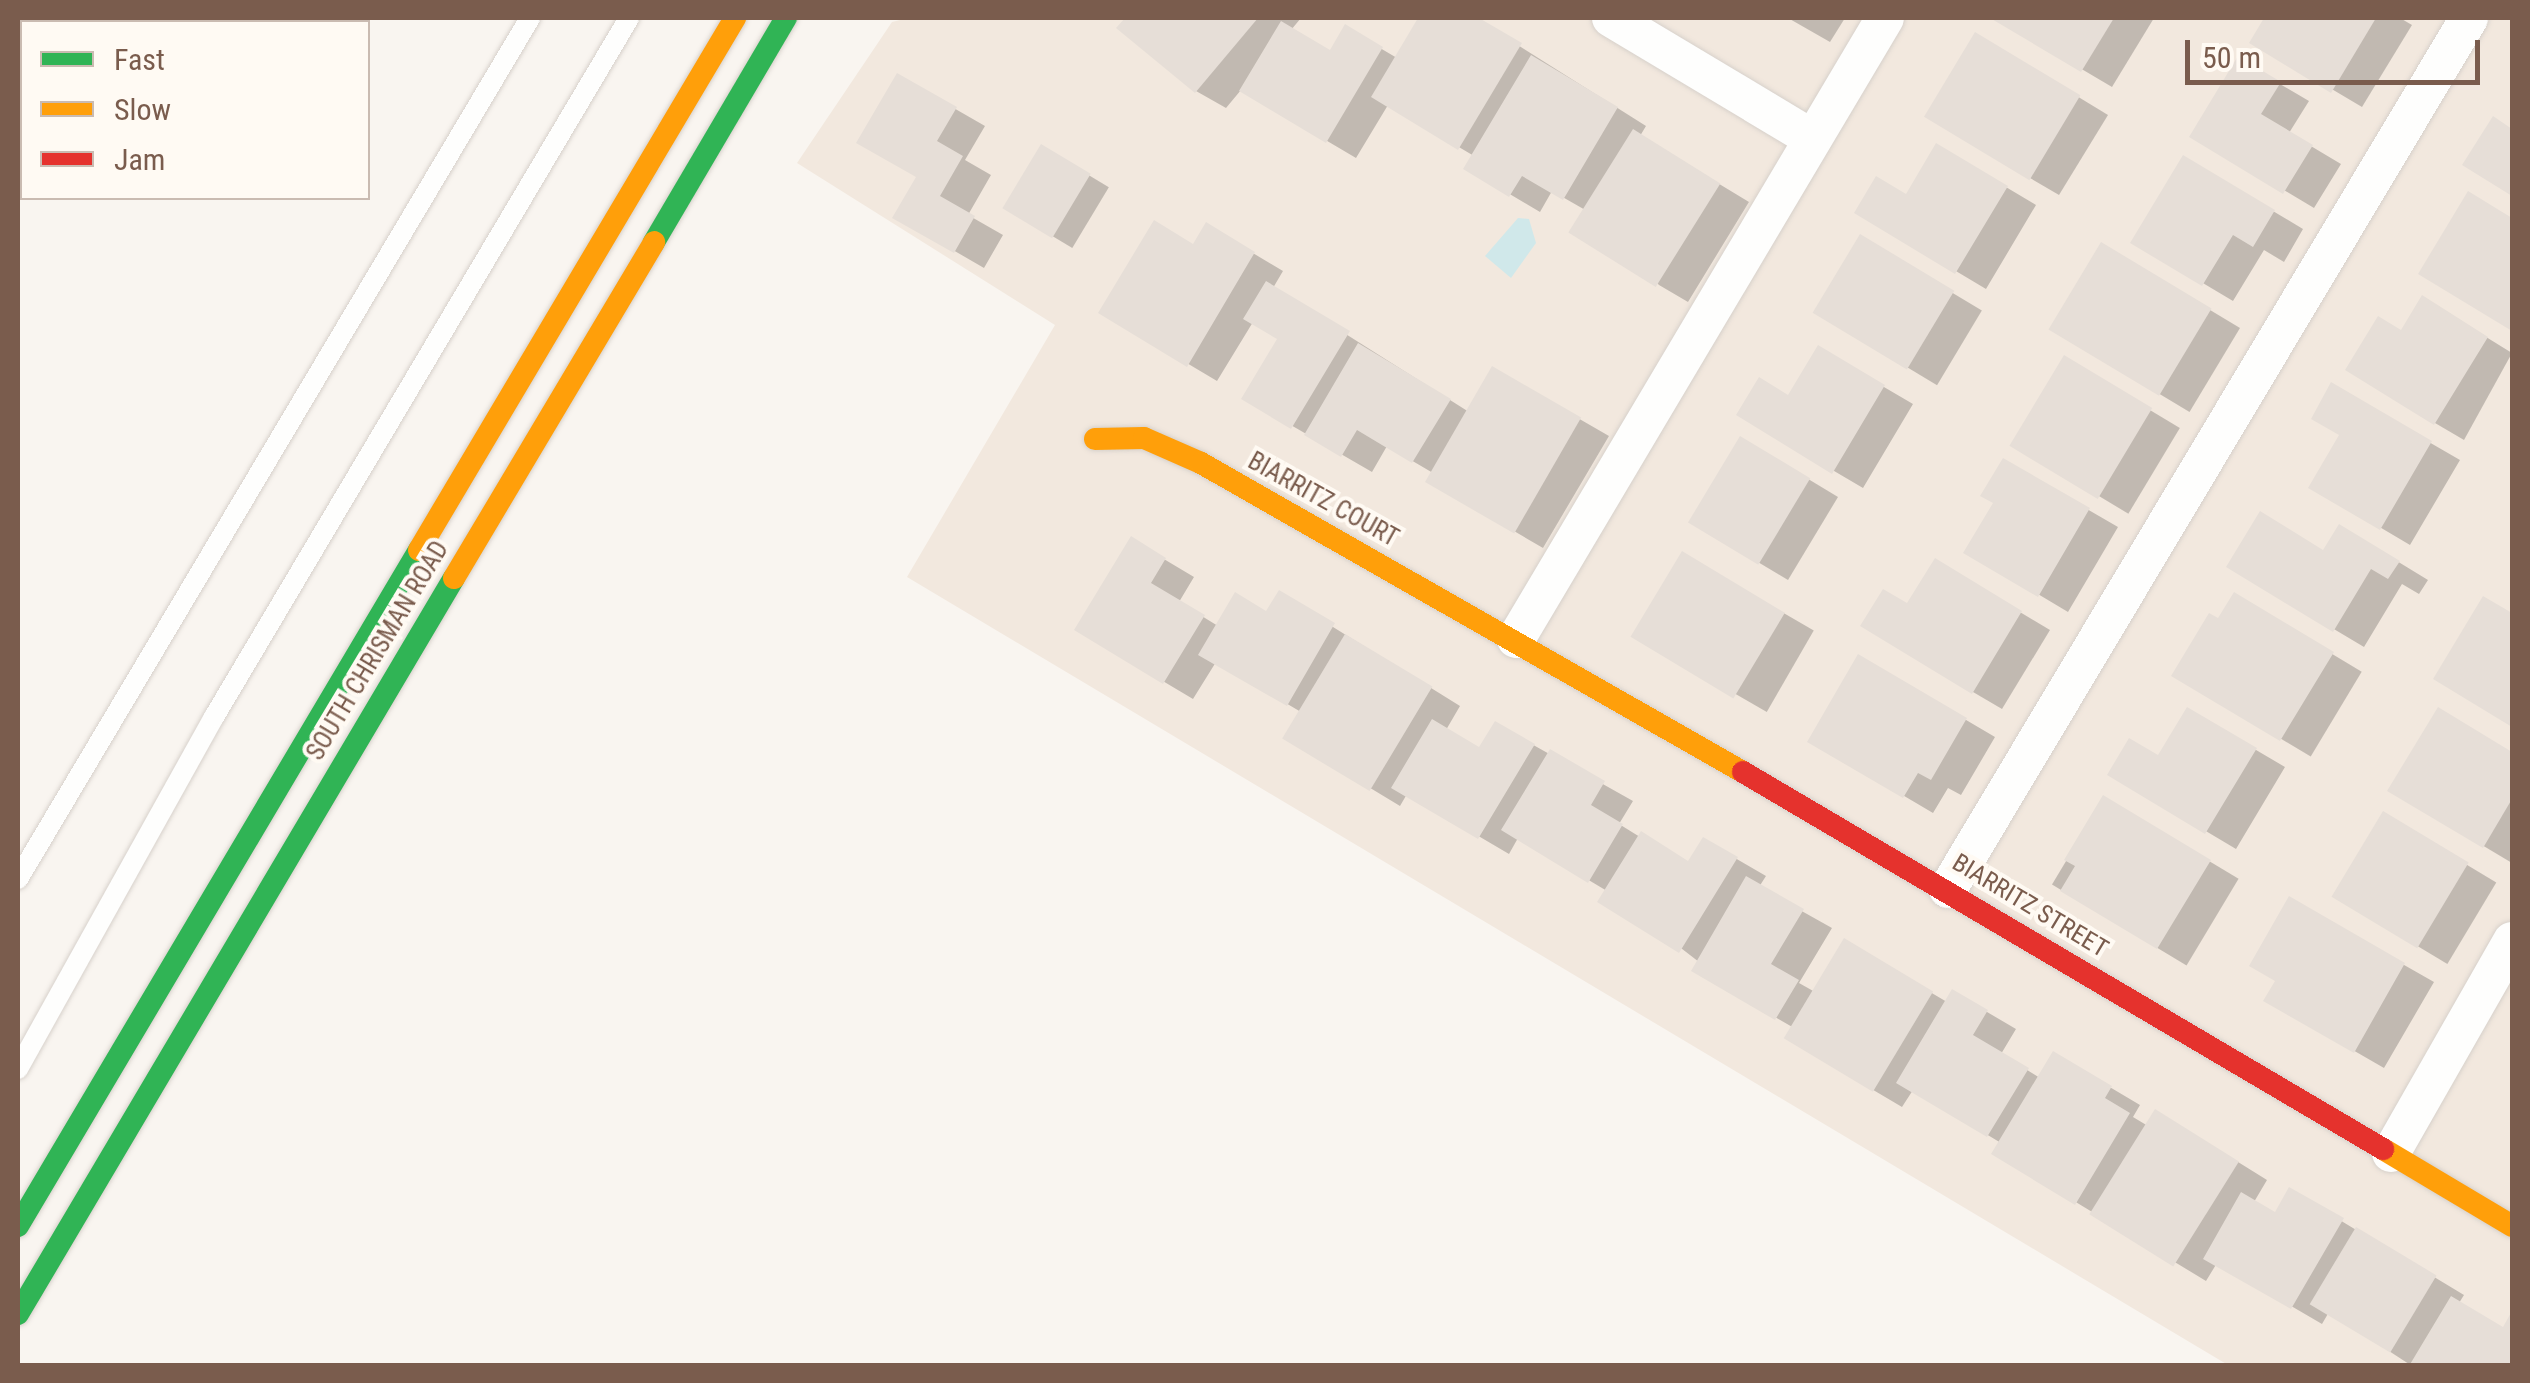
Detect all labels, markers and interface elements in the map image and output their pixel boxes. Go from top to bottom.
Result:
legend [20,20,370,200]
scale bar [2190,20,2485,82]
text: 50 m [2202,40,2261,75]
text: Fast [114,42,165,77]
text: Slow [114,92,171,127]
text: Jam [114,142,165,177]
street label: BIARRITZ COURT [1243,446,1403,554]
street label: SOUTH CHRISMAN ROAD [301,536,455,766]
street label: BIARRITZ STREET [1947,848,2113,964]

